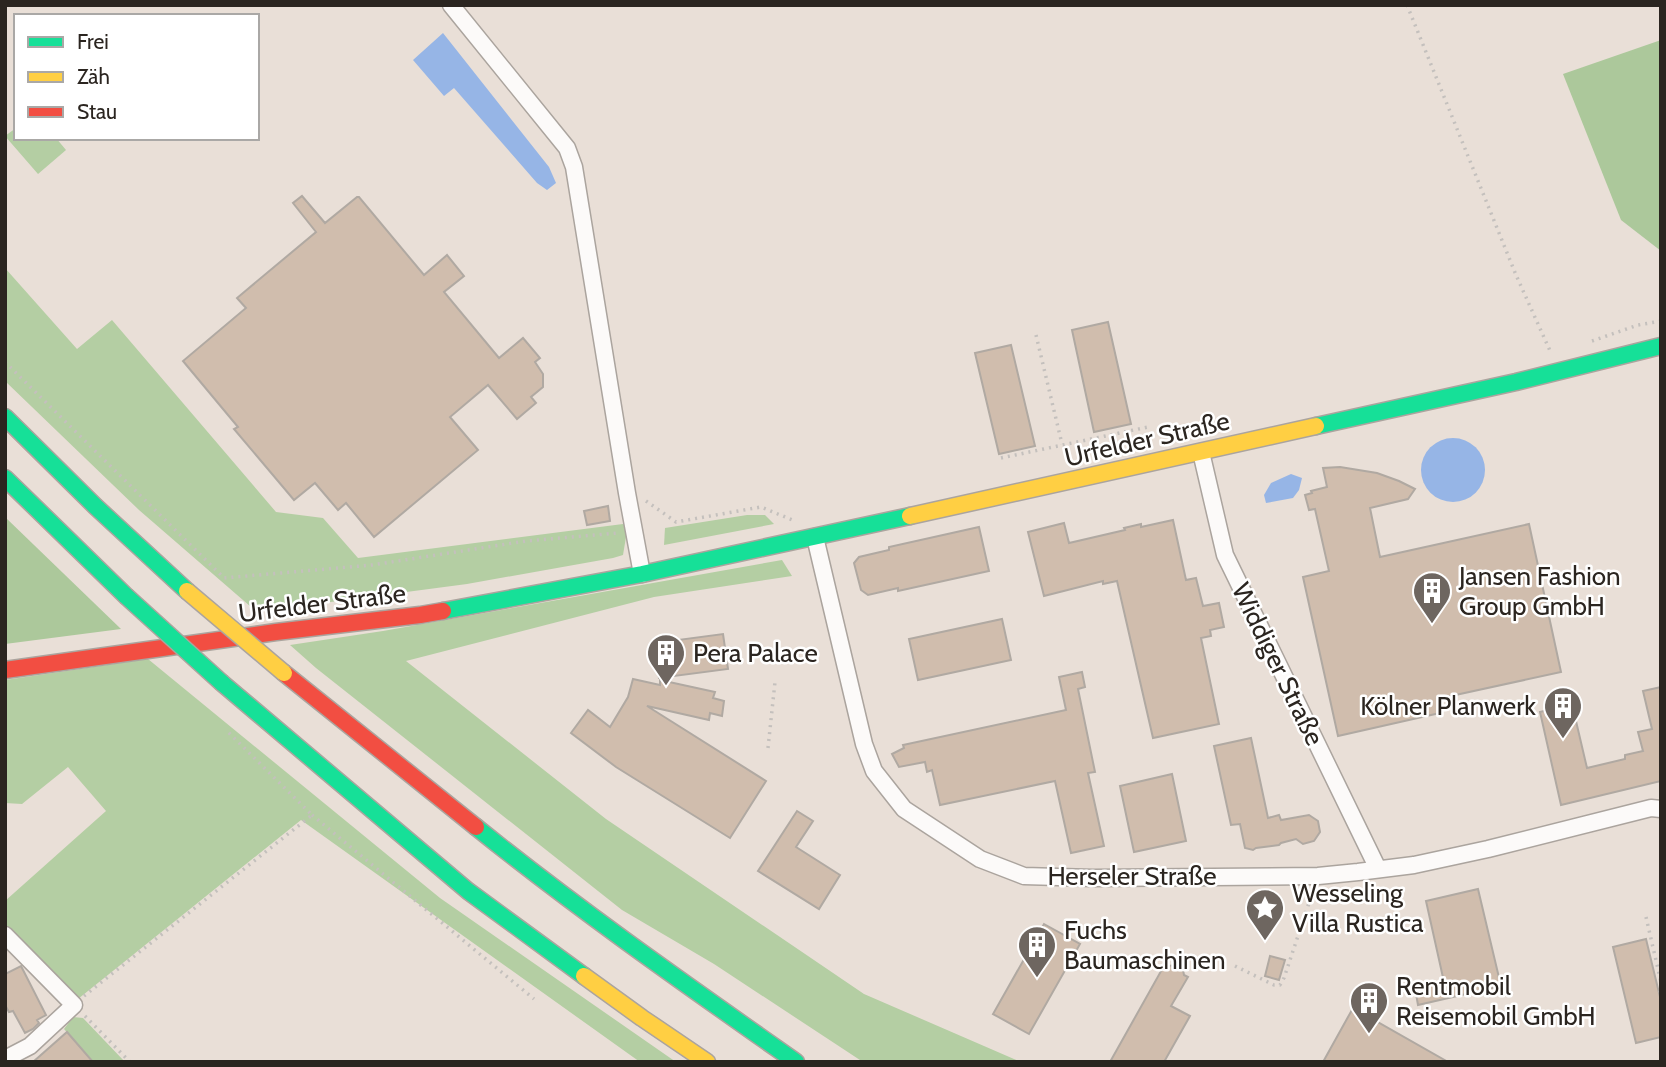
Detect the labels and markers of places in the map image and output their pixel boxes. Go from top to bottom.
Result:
place label: Jansen Fashion Group GmbH [1458,560,1621,622]
building icon: Jansen Fashion Group GmbH [1411,570,1453,625]
building icon: Pera Palace [645,632,687,687]
place label: Pera Palace [693,637,818,669]
building icon: Kölner Planwerk [1542,685,1584,740]
place label: Kölner Planwerk [1360,690,1536,722]
place label: Wesseling Villa Rustica [1292,877,1424,939]
place icon: Wesseling Villa Rustica [1244,887,1286,942]
place label: Fuchs Baumaschinen [1064,914,1225,976]
building icon: Fuchs Baumaschinen [1016,924,1058,979]
place label: Rentmobil Reisemobil GmbH [1396,970,1596,1032]
building icon: Rentmobil Reisemobil GmbH [1348,980,1390,1035]

